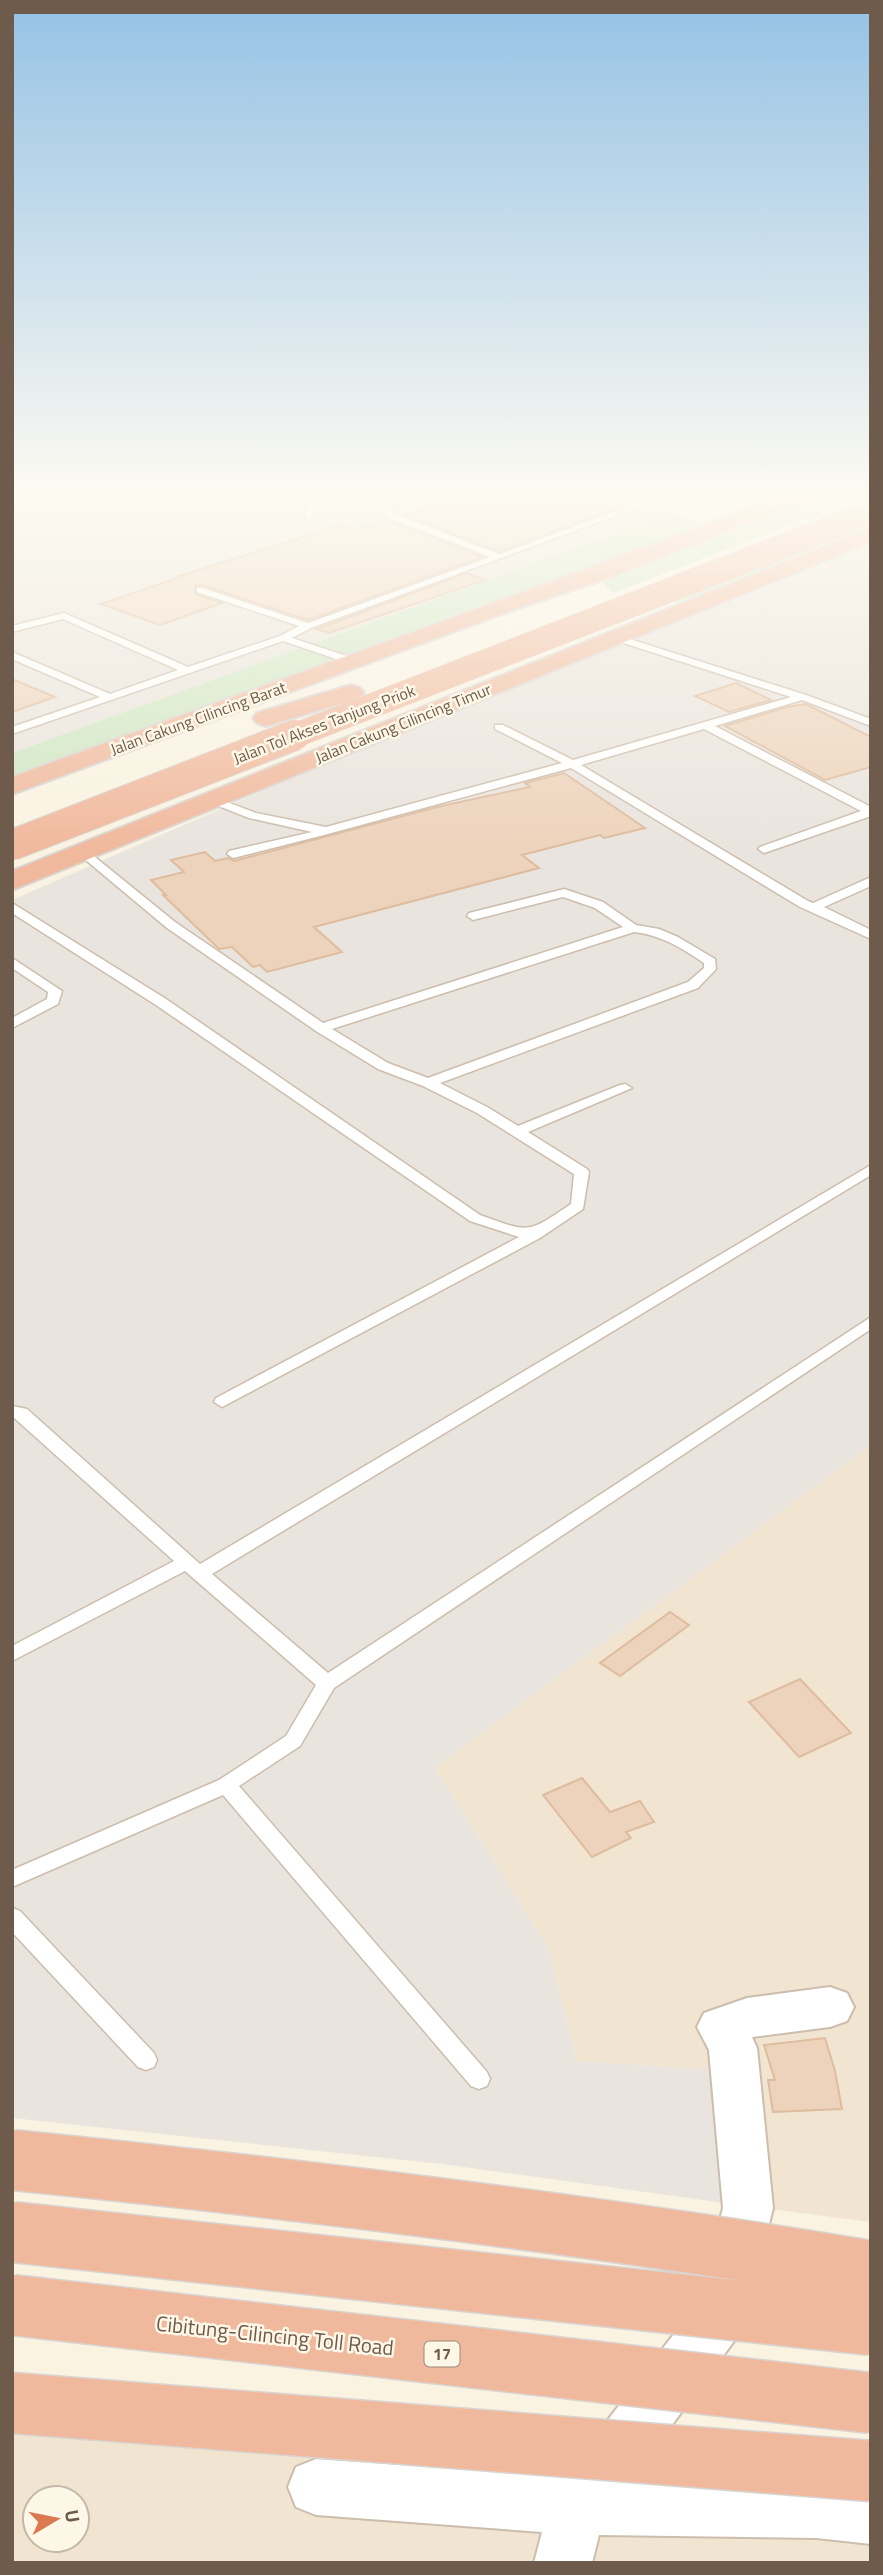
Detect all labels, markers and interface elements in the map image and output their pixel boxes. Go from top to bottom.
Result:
street label: Jalan Cakung Cilincing Barat [107,675,290,761]
street label: Jalan Cakung Cilincing Timur [311,677,495,769]
street label: Jalan Tol Akses Tanjung Priok [229,678,419,770]
street label: Cibitung-Cilincing Toll Road [155,2307,395,2363]
road number: 17 [424,2342,460,2366]
north arrow [21,2484,91,2554]
text: U [58,2507,89,2525]

